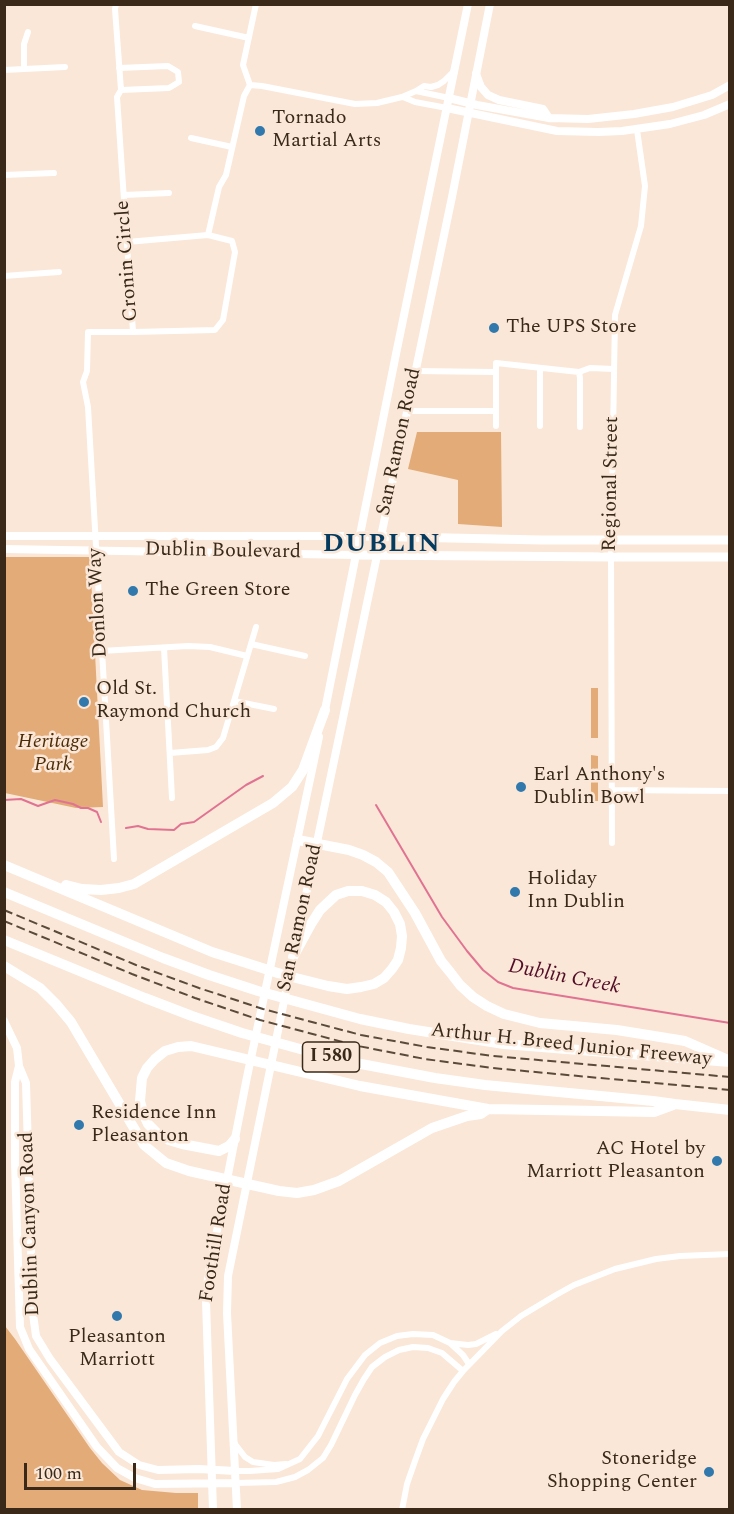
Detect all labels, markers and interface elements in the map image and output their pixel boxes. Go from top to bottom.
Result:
place label: Tornado Martial Arts [272,107,381,154]
marker: Tornado Martial Arts [253,124,267,138]
street label: Cronin Circle [112,200,144,322]
place label: The UPS Store [506,316,637,340]
marker: The UPS Store [487,321,501,335]
street label: San Ramon Road [373,366,427,518]
street label: Regional Street [599,416,625,552]
district label: DUBLIN [323,530,441,562]
street label: Dublin Boulevard [145,539,301,565]
street label: Donlon Way [84,548,114,658]
place label: The Green Store [145,579,290,603]
marker: The Green Store [126,584,140,598]
place label: Old St. Raymond Church [96,678,251,725]
marker: Old St. Raymond Church [77,695,91,709]
park label: Heritage Park [18,731,88,778]
place label: Earl Anthony's Dublin Bowl [533,764,665,811]
marker: Earl Anthony's Dublin Bowl [514,780,528,794]
street label: San Ramon Road [274,842,328,994]
place label: Holiday Inn Dublin [527,868,625,915]
marker: Holiday Inn Dublin [508,885,522,899]
water label: Dublin Creek [506,955,622,1001]
street label: Arthur H. Breed Junior Freeway [429,1019,713,1073]
road number: I 580 [302,1042,360,1072]
place label: Residence Inn Pleasanton [91,1102,217,1149]
marker: Residence Inn Pleasanton [72,1118,86,1132]
street label: Dublin Canyon Road [16,1131,46,1317]
place label: AC Hotel by Marriott Pleasanton [526,1138,705,1185]
marker: AC Hotel by Marriott Pleasanton [710,1154,724,1168]
street label: Foothill Road [196,1182,238,1304]
marker: Pleasanton Marriott [110,1309,124,1323]
place label: Pleasanton Marriott [68,1326,166,1373]
place label: Stoneridge Shopping Center [547,1448,697,1495]
scale bar [27,1451,140,1489]
text: 100 m [35,1460,82,1487]
marker: Stoneridge Shopping Center [702,1465,716,1479]

